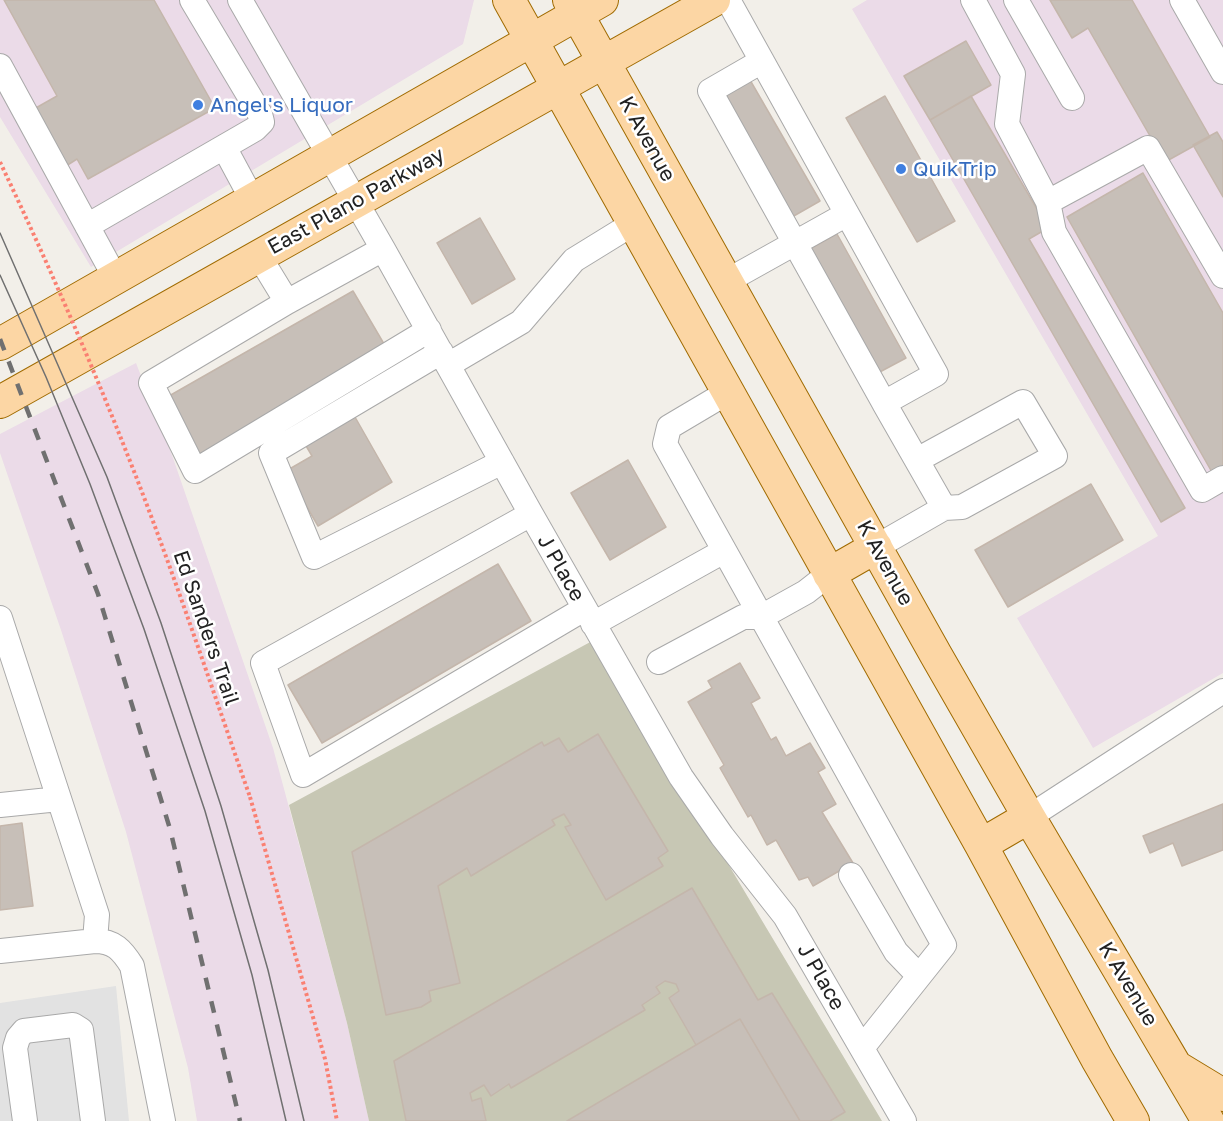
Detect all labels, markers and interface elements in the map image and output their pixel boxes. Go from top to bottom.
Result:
place label: Angel's Liquor [210,92,353,118]
street label: K Avenue [613,92,681,186]
marker: Angel's Liquor [191,98,205,112]
street label: East Plano Parkway [263,142,449,260]
place label: QuikTrip [913,156,997,182]
marker: QuikTrip [894,162,908,176]
street label: K Avenue [851,516,919,610]
street label: J Place [532,530,590,606]
street label: Ed Sanders Trail [168,547,244,709]
street label: K Avenue [1093,937,1163,1031]
street label: J Place [792,939,850,1015]

